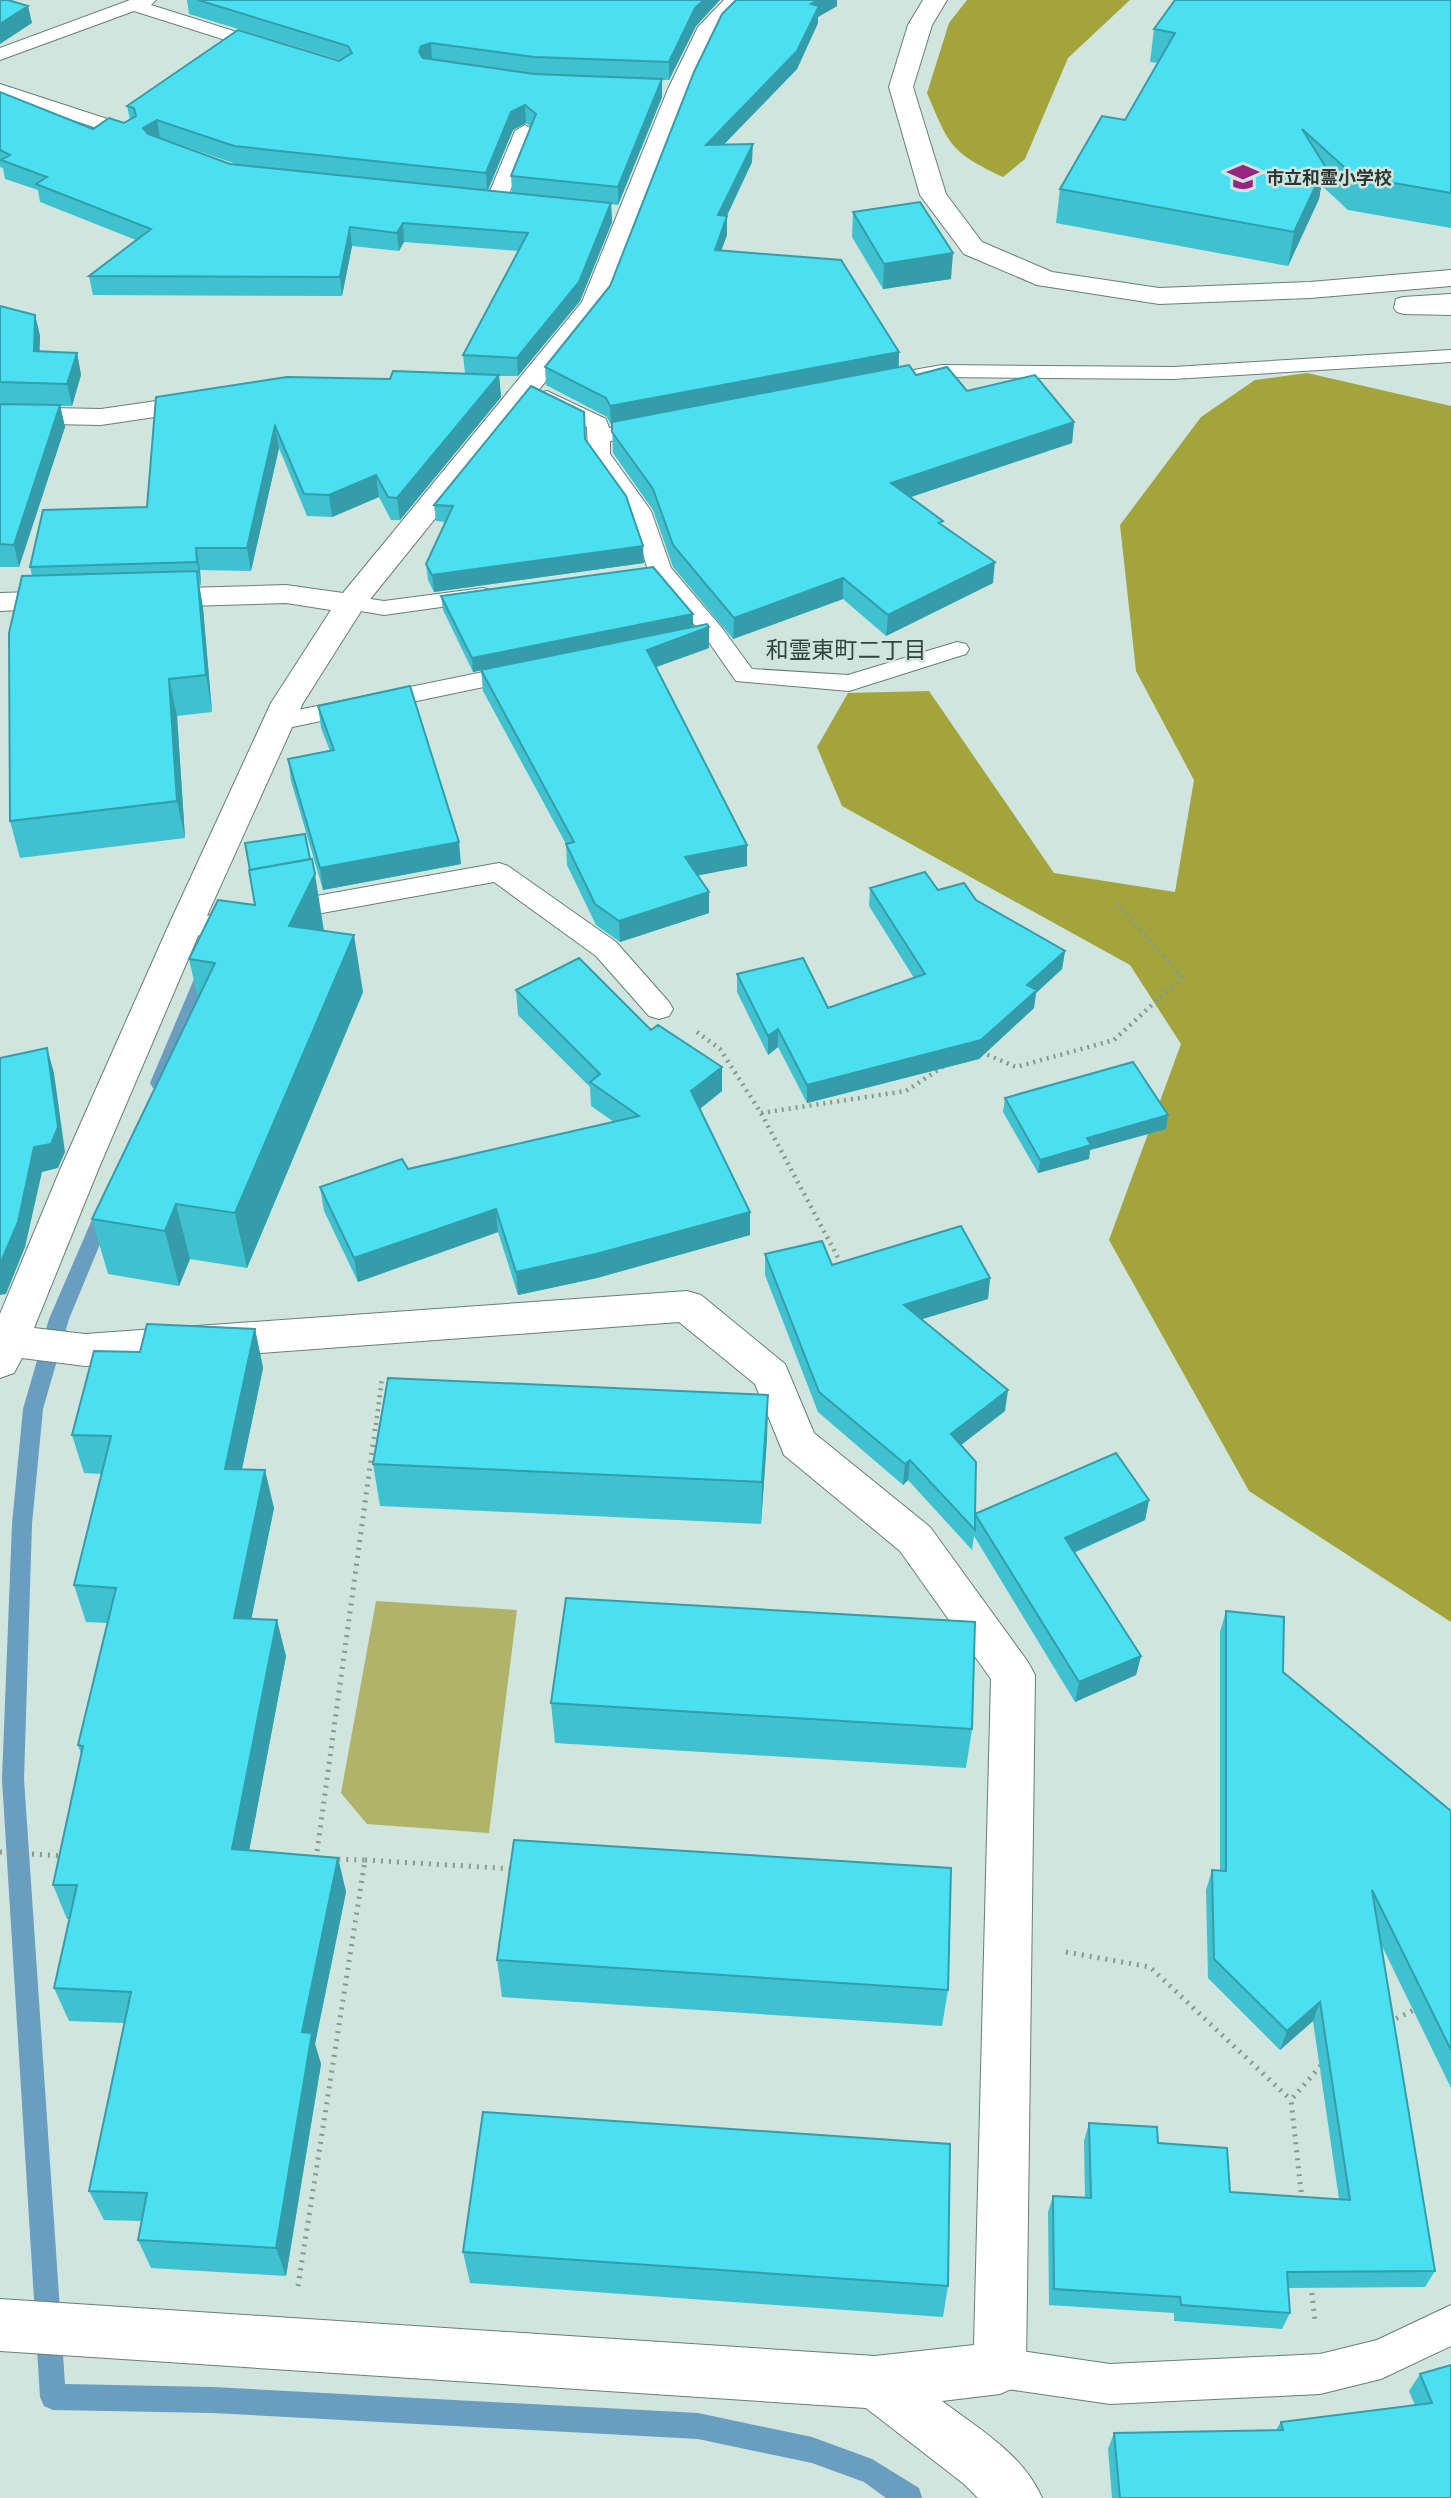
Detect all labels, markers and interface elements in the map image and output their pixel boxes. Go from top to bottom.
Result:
school or university icon: 市立和霊小学校 [1226,160,1260,194]
place label: 市立和霊小学校 [1266,165,1392,189]
district label: 和霊東町二丁目 [766,633,927,664]

